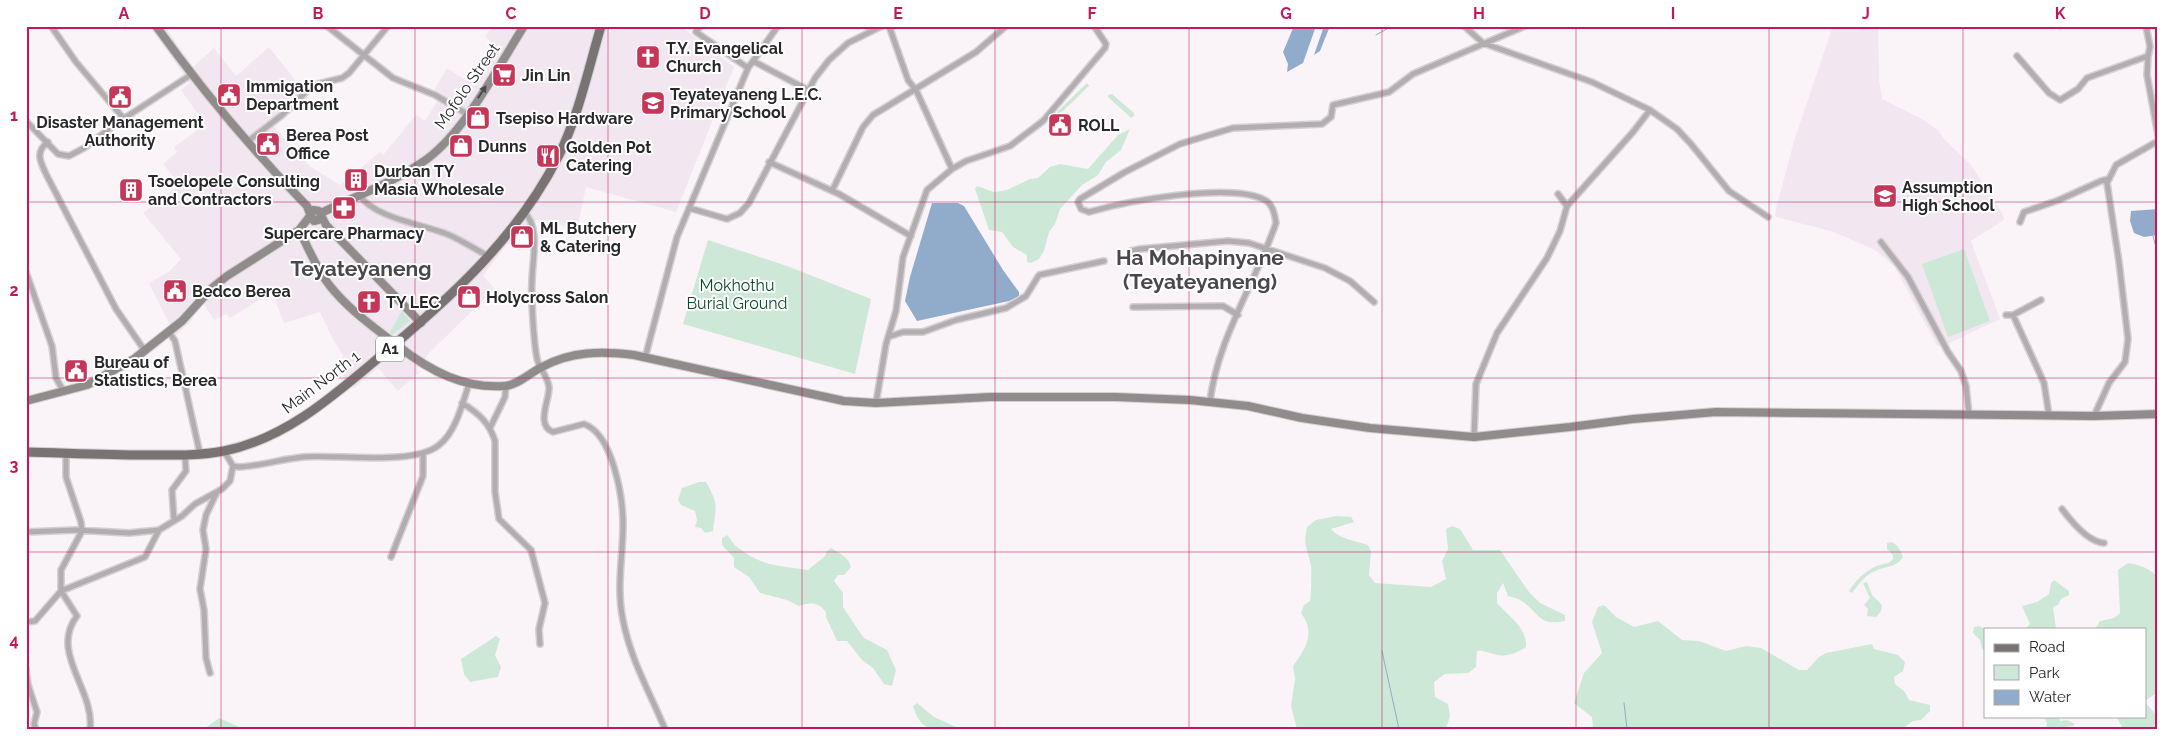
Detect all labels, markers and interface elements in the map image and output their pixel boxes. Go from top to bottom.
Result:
text: A [119,4,130,23]
text: B [313,4,324,23]
text: C [506,4,517,23]
text: D [699,4,711,23]
text: E [893,4,903,23]
text: F [1087,4,1097,23]
text: G [1280,4,1292,23]
text: H [1473,4,1485,23]
text: I [1671,4,1675,23]
text: J [1862,4,1870,23]
text: K [2055,4,2066,23]
street label: Mofolo Street [430,39,504,132]
place label: T.Y. Evangelical Church [666,39,784,76]
church icon: T.Y. Evangelical Church [635,44,661,70]
supermarket icon: Jin Lin [491,62,517,88]
place label: Jin Lin [522,66,571,85]
place label: Immigation Department [246,77,339,114]
public building icon: Immigation Department [216,82,242,108]
public building icon: Disaster Management Authority [107,84,133,110]
place label: Teyateyaneng L.E.C. Primary School [670,85,822,122]
one-way arrow [478,86,487,99]
school or university icon: Teyateyaneng L.E.C. Primary School [640,90,666,116]
shop icon: Tsepiso Hardware [465,105,491,131]
text: 1 [10,106,18,125]
place label: Tsepiso Hardware [496,109,634,128]
public building icon: ROLL [1047,112,1073,138]
place label: Disaster Management Authority [36,113,204,150]
place label: ROLL [1078,116,1120,135]
place label: Berea Post Office [286,126,369,163]
public building icon: Berea Post Office [255,131,281,157]
shop icon: Dunns [448,133,474,159]
place label: Dunns [478,137,527,156]
place label: Golden Pot Catering [566,138,651,175]
restaurant icon: Golden Pot Catering [535,143,561,169]
place label: Durban TY Masia Wholesale [374,162,504,199]
building icon: Durban TY Masia Wholesale [343,167,369,193]
place label: Tsoelopele Consulting and Contractors [148,172,320,209]
building icon: Tsoelopele Consulting and Contractors [118,177,144,203]
place label: Assumption High School [1902,178,1996,215]
school or university icon: Assumption High School [1872,183,1898,209]
pharmacy icon: Supercare Pharmacy [331,195,357,221]
place label: ML Butchery & Catering [540,219,637,256]
place label: Supercare Pharmacy [264,224,424,243]
shop icon: ML Butchery & Catering [509,224,535,250]
district label: Ha Mohapinyane (Teyateyaneng) [1116,245,1284,294]
district label: Teyateyaneng [290,256,432,281]
park label: Mokhothu Burial Ground [686,276,788,313]
public building icon: Bedco Berea [162,278,188,304]
text: 2 [9,281,19,300]
place label: Bedco Berea [192,282,291,301]
shop icon: Holycross Salon [456,284,482,310]
place label: Holycross Salon [486,288,609,307]
church icon: TY LEC [356,289,382,315]
place label: TY LEC [386,293,439,312]
road number: A1 [376,336,404,362]
street label: Main North 1 [278,346,364,417]
place label: Bureau of Statistics, Berea [94,353,217,390]
public building icon: Bureau of Statistics, Berea [63,358,89,384]
text: 3 [10,456,19,475]
legend [1984,628,2146,718]
text: 4 [9,631,19,650]
text: Road [2029,638,2065,656]
text: Park [2029,664,2060,682]
text: Water [2029,688,2072,706]

